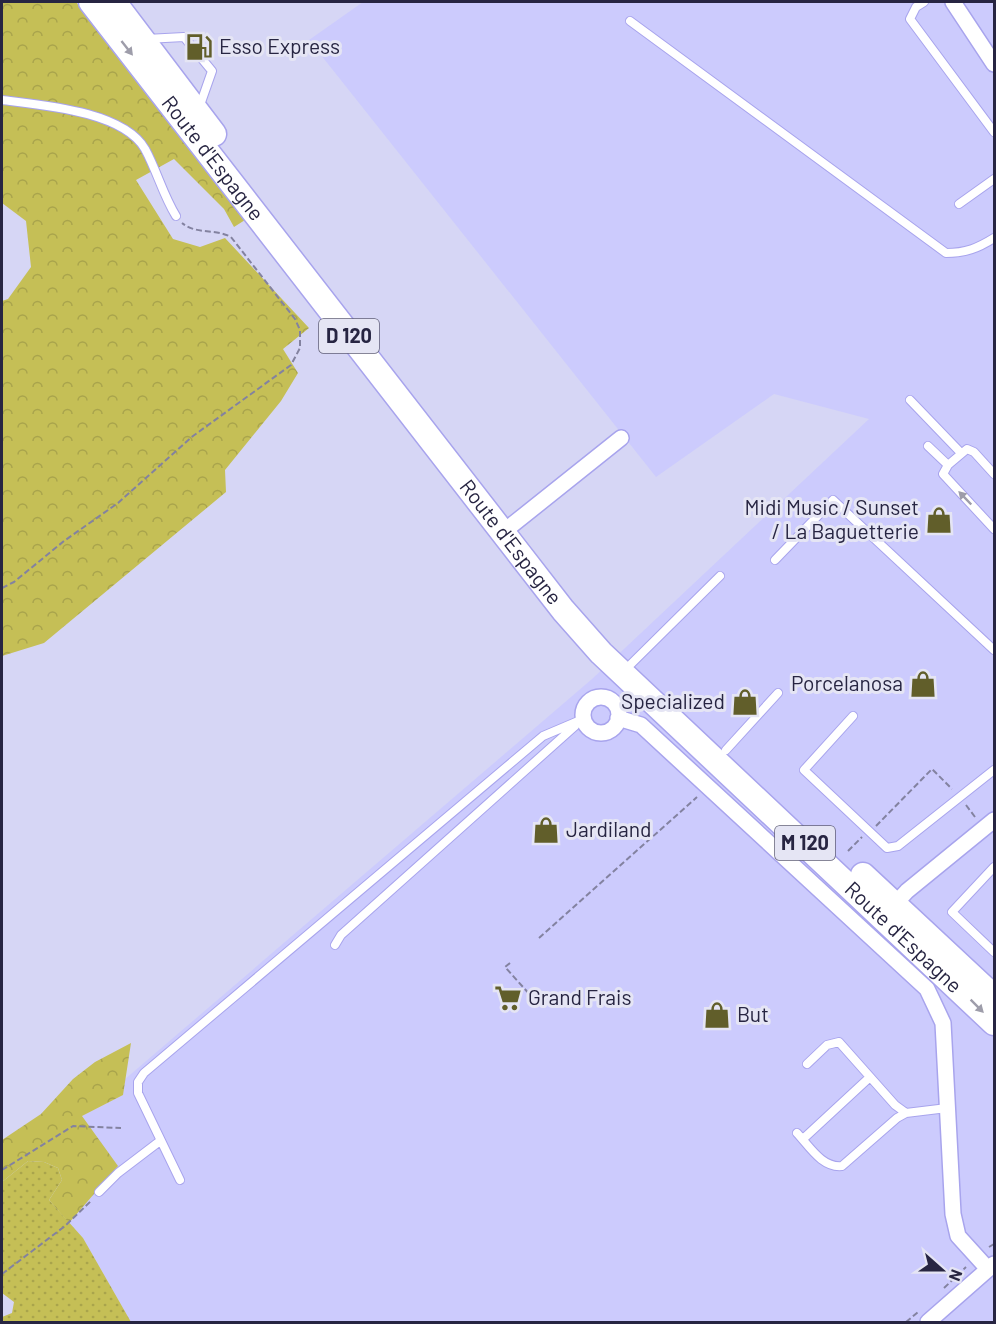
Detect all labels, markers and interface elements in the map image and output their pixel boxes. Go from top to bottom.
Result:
fuel station icon: Esso Express [184,32,214,62]
place label: Esso Express [219,33,340,58]
one-way arrow [120,40,133,56]
street label: Route d'Espagne [157,90,270,225]
road number: D 120 [319,319,379,353]
street label: Route d'Espagne [455,474,568,609]
one-way arrow [959,491,972,506]
place label: Midi Music / Sunset / La Baguetterie [745,494,919,543]
shop icon: Midi Music / Sunset / La Baguetterie [924,505,954,535]
shop icon: Porcelanosa [908,669,938,699]
place label: Porcelanosa [791,670,903,695]
shop icon: Specialized [730,687,760,717]
place label: Specialized [621,688,725,713]
shop icon: Jardiland [531,815,561,845]
place label: Jardiland [566,816,651,841]
road number: M 120 [775,826,835,860]
street label: Route d'Espagne [840,875,968,997]
supermarket icon: Grand Frais [493,983,523,1013]
place label: Grand Frais [528,984,632,1009]
one-way arrow [970,999,984,1013]
shop icon: But [702,1000,732,1030]
place label: But [737,1001,769,1026]
north arrow [912,1240,972,1300]
text: N [946,1267,967,1284]

